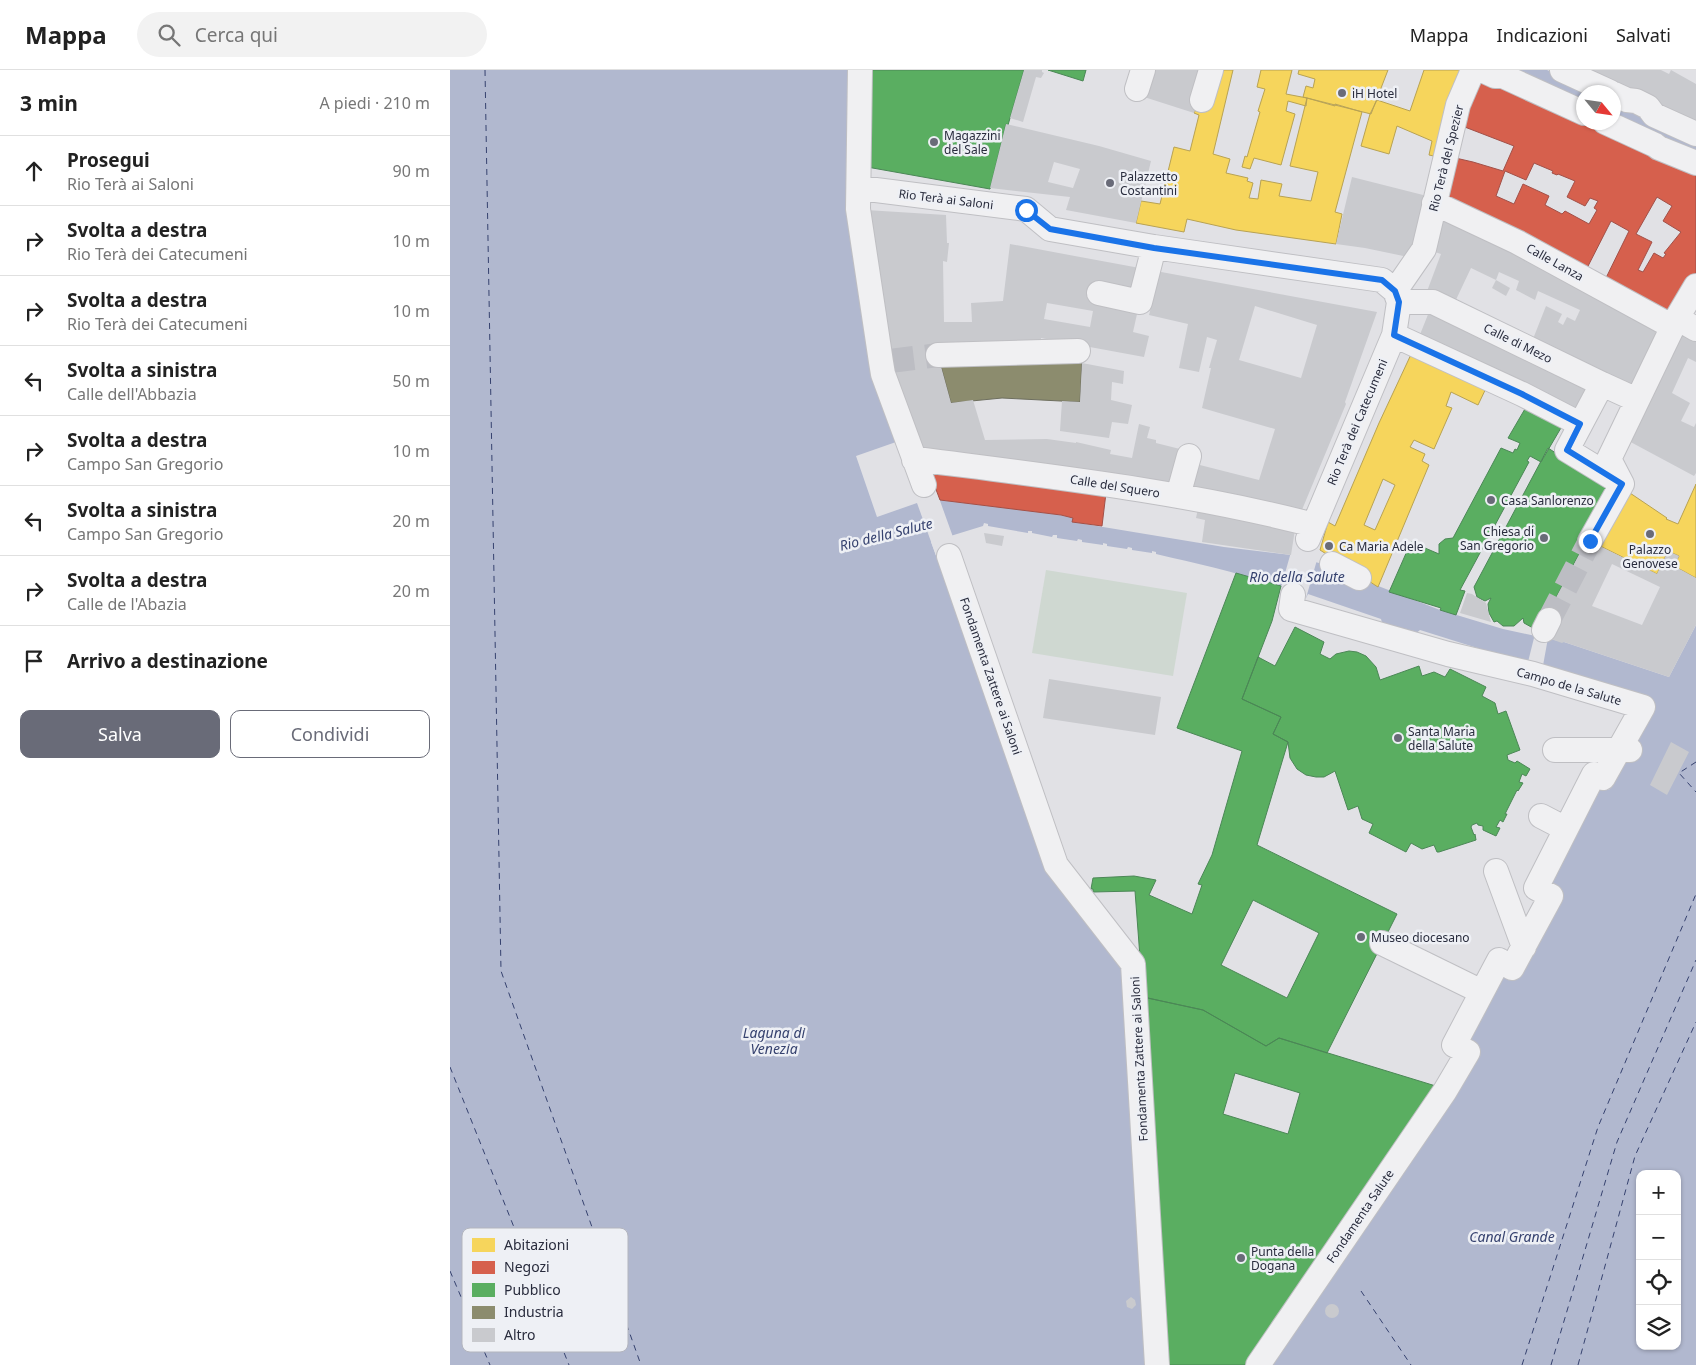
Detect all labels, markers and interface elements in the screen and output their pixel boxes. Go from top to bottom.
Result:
search box [137,12,487,57]
text: Mappa [25,18,107,51]
icon: search [155,21,183,49]
text: Cerca qui [195,22,278,48]
text: Mappa [1410,23,1469,47]
text: Indicazioni [1497,23,1588,47]
text: Salvati [1616,23,1671,47]
place label: iH Hotel [1352,85,1397,102]
north arrow [1576,85,1621,130]
marker: iH Hotel [1336,87,1348,99]
text: 3 min [20,89,78,117]
text: A piedi · 210 m [319,92,430,114]
street label: Rio Terà del Spezier [1424,103,1468,213]
place label: Magazzini del Sale [944,127,1001,158]
marker: Magazzini del Sale [928,136,940,148]
text: Prosegui [67,147,150,173]
icon: ahead [20,157,48,185]
text: 90 m [393,160,430,182]
place label: Palazzetto Costantini [1120,168,1178,199]
text: Rio Terà ai Saloni [67,173,194,195]
marker: Palazzetto Costantini [1104,177,1116,189]
street label: Rio Terà ai Saloni [898,185,994,213]
route start [1015,199,1038,222]
text: Svolta a destra [67,217,207,243]
icon: right [20,227,48,255]
text: 10 m [393,230,430,252]
street label: Calle Lanza [1523,239,1587,285]
text: Rio Terà dei Catecumeni [67,243,248,265]
text: Svolta a destra [67,287,207,313]
icon: right [20,297,48,325]
text: 10 m [393,300,430,322]
text: Rio Terà dei Catecumeni [67,313,248,335]
street label: Calle di Mezo [1481,319,1555,367]
street label: Rio Terà dei Catecumeni [1323,356,1391,488]
text: Svolta a sinistra [67,357,217,383]
icon: left [20,367,48,395]
text: 50 m [393,370,430,392]
text: Calle dell'Abbazia [67,383,197,405]
text: Svolta a destra [67,427,207,453]
icon: right [20,437,48,465]
text: 10 m [393,440,430,462]
text: Campo San Gregorio [67,453,223,475]
street label: Calle del Squero [1069,470,1161,502]
place label: Casa Sanlorenzo [1501,492,1594,509]
marker: Casa Sanlorenzo [1485,494,1497,506]
text: Svolta a sinistra [67,497,217,523]
icon: left [20,507,48,535]
text: 20 m [393,510,430,532]
water label: Rio della Salute [837,513,935,555]
text: Campo San Gregorio [67,523,223,545]
place label: Chiesa di San Gregorio [1460,523,1534,554]
marker: Palazzo Genovese [1644,528,1656,540]
route end [1579,530,1602,553]
marker: Chiesa di San Gregorio [1538,532,1550,544]
place label: Ca Maria Adele [1339,538,1424,555]
marker: Ca Maria Adele [1323,540,1335,552]
place label: Palazzo Genovese [1622,541,1678,572]
text: Svolta a destra [67,567,207,593]
water label: Rio della Salute [1249,567,1345,586]
icon: right [20,577,48,605]
text: 20 m [393,580,430,602]
text: Calle de l'Abazia [67,593,187,615]
street label: Fondamenta Zattere ai Saloni [956,595,1026,757]
icon: arrive [20,647,48,675]
text: Arrivo a destinazione [67,648,268,674]
street label: Campo de la Salute [1515,663,1624,709]
button: Salva [20,710,220,758]
button: Condividi [230,710,430,758]
place label: Santa Maria della Salute [1408,723,1475,754]
marker: Santa Maria della Salute [1392,732,1404,744]
place label: Museo diocesano [1371,929,1470,946]
marker: Museo diocesano [1355,931,1367,943]
street label: Fondamenta Zattere ai Saloni [1126,976,1152,1142]
water label: Laguna di Venezia [743,1023,806,1058]
street label: Fondamenta Salute [1322,1166,1398,1266]
map controls [1636,1170,1681,1350]
button: + [1636,1170,1681,1215]
button: − [1636,1215,1681,1260]
water label: Canal Grande [1469,1227,1555,1246]
legend [462,1228,628,1352]
text: Abitazioni [504,1235,569,1254]
place label: Punta della Dogana [1251,1243,1314,1274]
marker: Punta della Dogana [1235,1252,1247,1264]
text: Negozi [504,1257,550,1276]
button: locate [1636,1260,1681,1305]
text: Pubblico [504,1280,561,1299]
text: Industria [504,1302,564,1321]
button: layers [1636,1305,1681,1350]
text: Altro [504,1325,536,1344]

